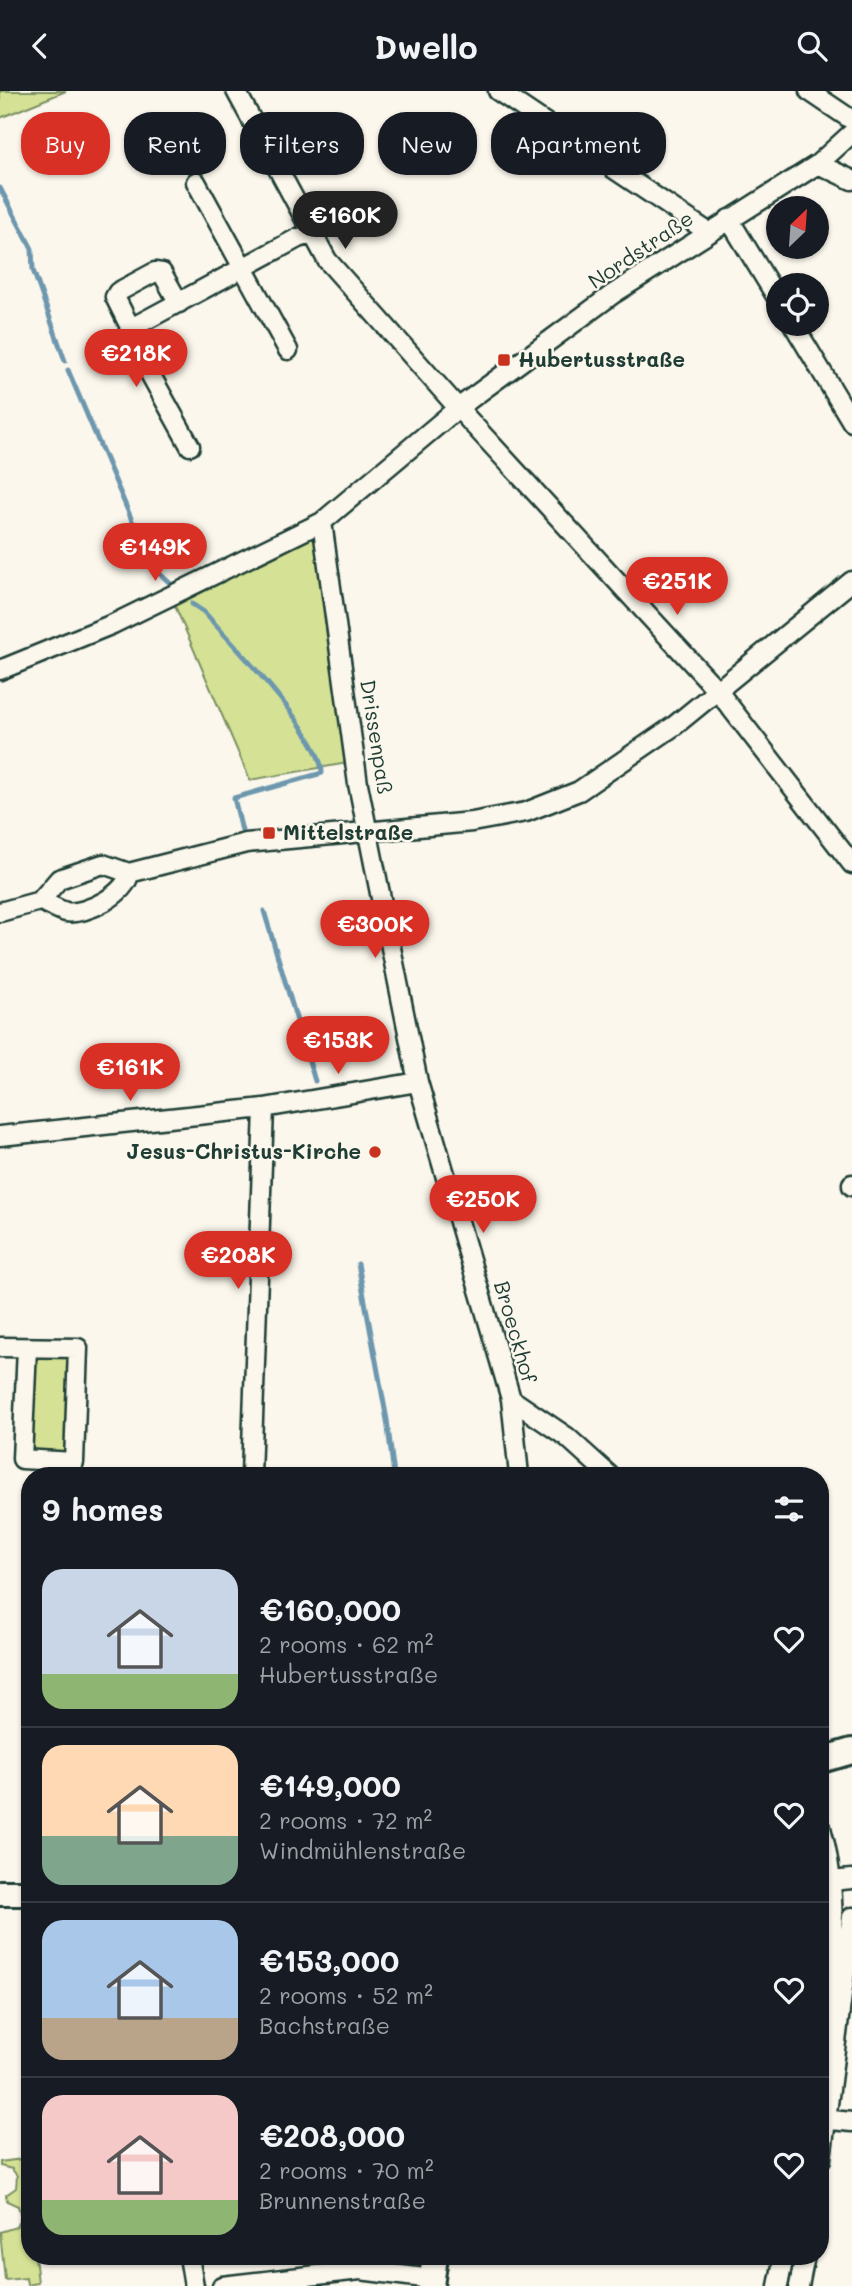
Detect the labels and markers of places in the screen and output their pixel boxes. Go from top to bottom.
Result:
pin: €160K [296,191,394,251]
pin: €218K [87,329,185,389]
place label: Hubertusstraße [518,345,685,372]
marker: Hubertusstraße [496,352,512,368]
pin: €149K [106,524,204,583]
pin: €251K [628,557,726,617]
place label: Mittelstraße [283,818,413,845]
marker: Mittelstraße [261,825,277,841]
pin: €300K [326,901,424,960]
pin: €153K [289,1017,387,1076]
pin: €161K [81,1044,179,1103]
place label: Jesus-Christus-Kirche [126,1137,361,1164]
marker: Jesus-Christus-Kirche [367,1144,383,1160]
pin: €250K [434,1175,532,1235]
pin: €208K [189,1231,287,1291]

